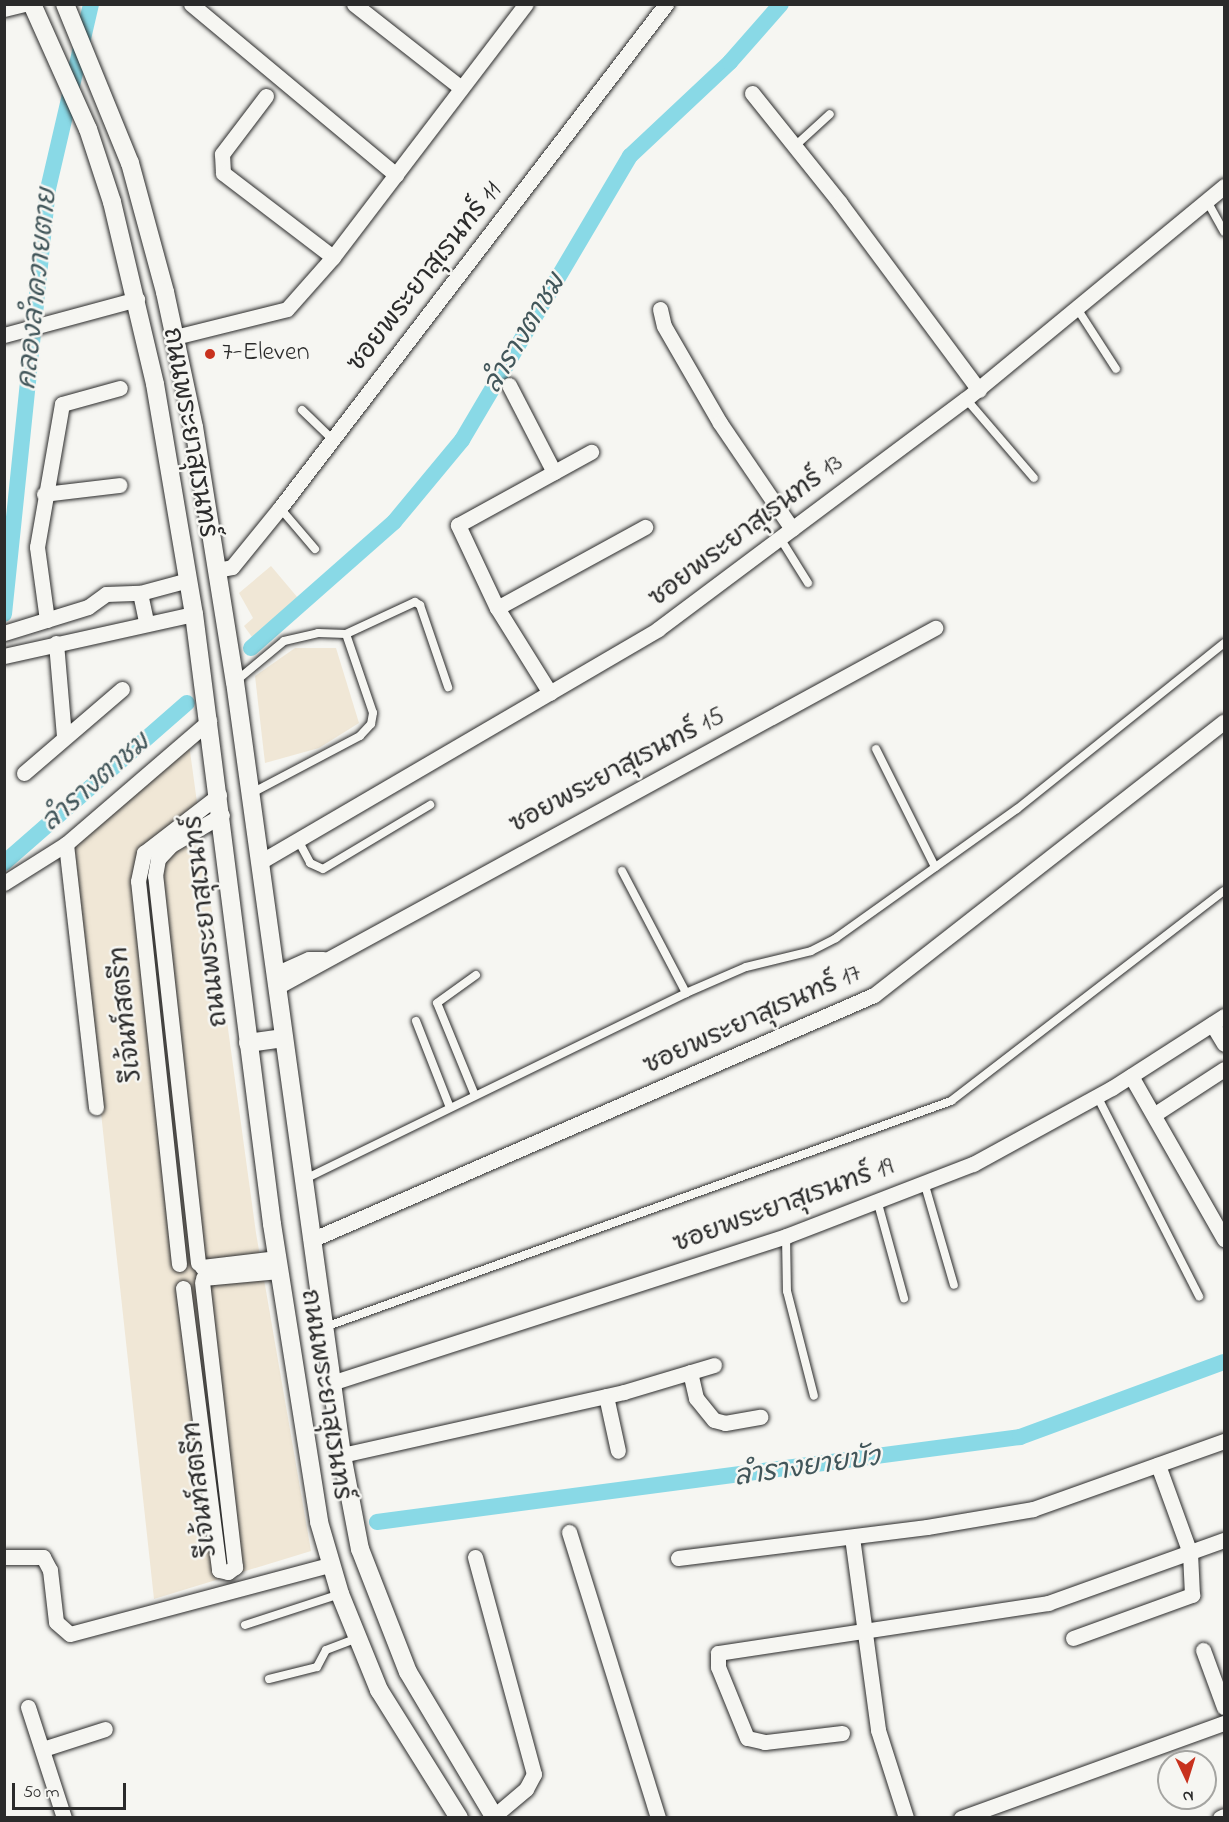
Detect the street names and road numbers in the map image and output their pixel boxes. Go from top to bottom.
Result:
street label: ซอยพระยาสุเรนทร์ 11 [342,177,510,379]
street label: ถนนพระยาสุเรนทร์ [154,325,222,541]
street label: ซอยพระยาสุเรนทร์ 13 [644,449,850,615]
street label: ซอยพระยาสุเรนทร์ 15 [505,702,731,842]
street label: ถนนพระยาสุเรนทร์ [180,813,236,1029]
street label: รีเจ้นท์สตรีท [105,945,151,1083]
street label: ซอยพระยาสุเรนทร์ 17 [639,959,867,1083]
street label: ซอยพระยาสุเรนทร์ 19 [669,1153,899,1261]
street label: ถนนพระยาสุเรนทร์ [292,1287,356,1503]
street label: รีเจ้นท์สตรีท [178,1419,226,1559]

